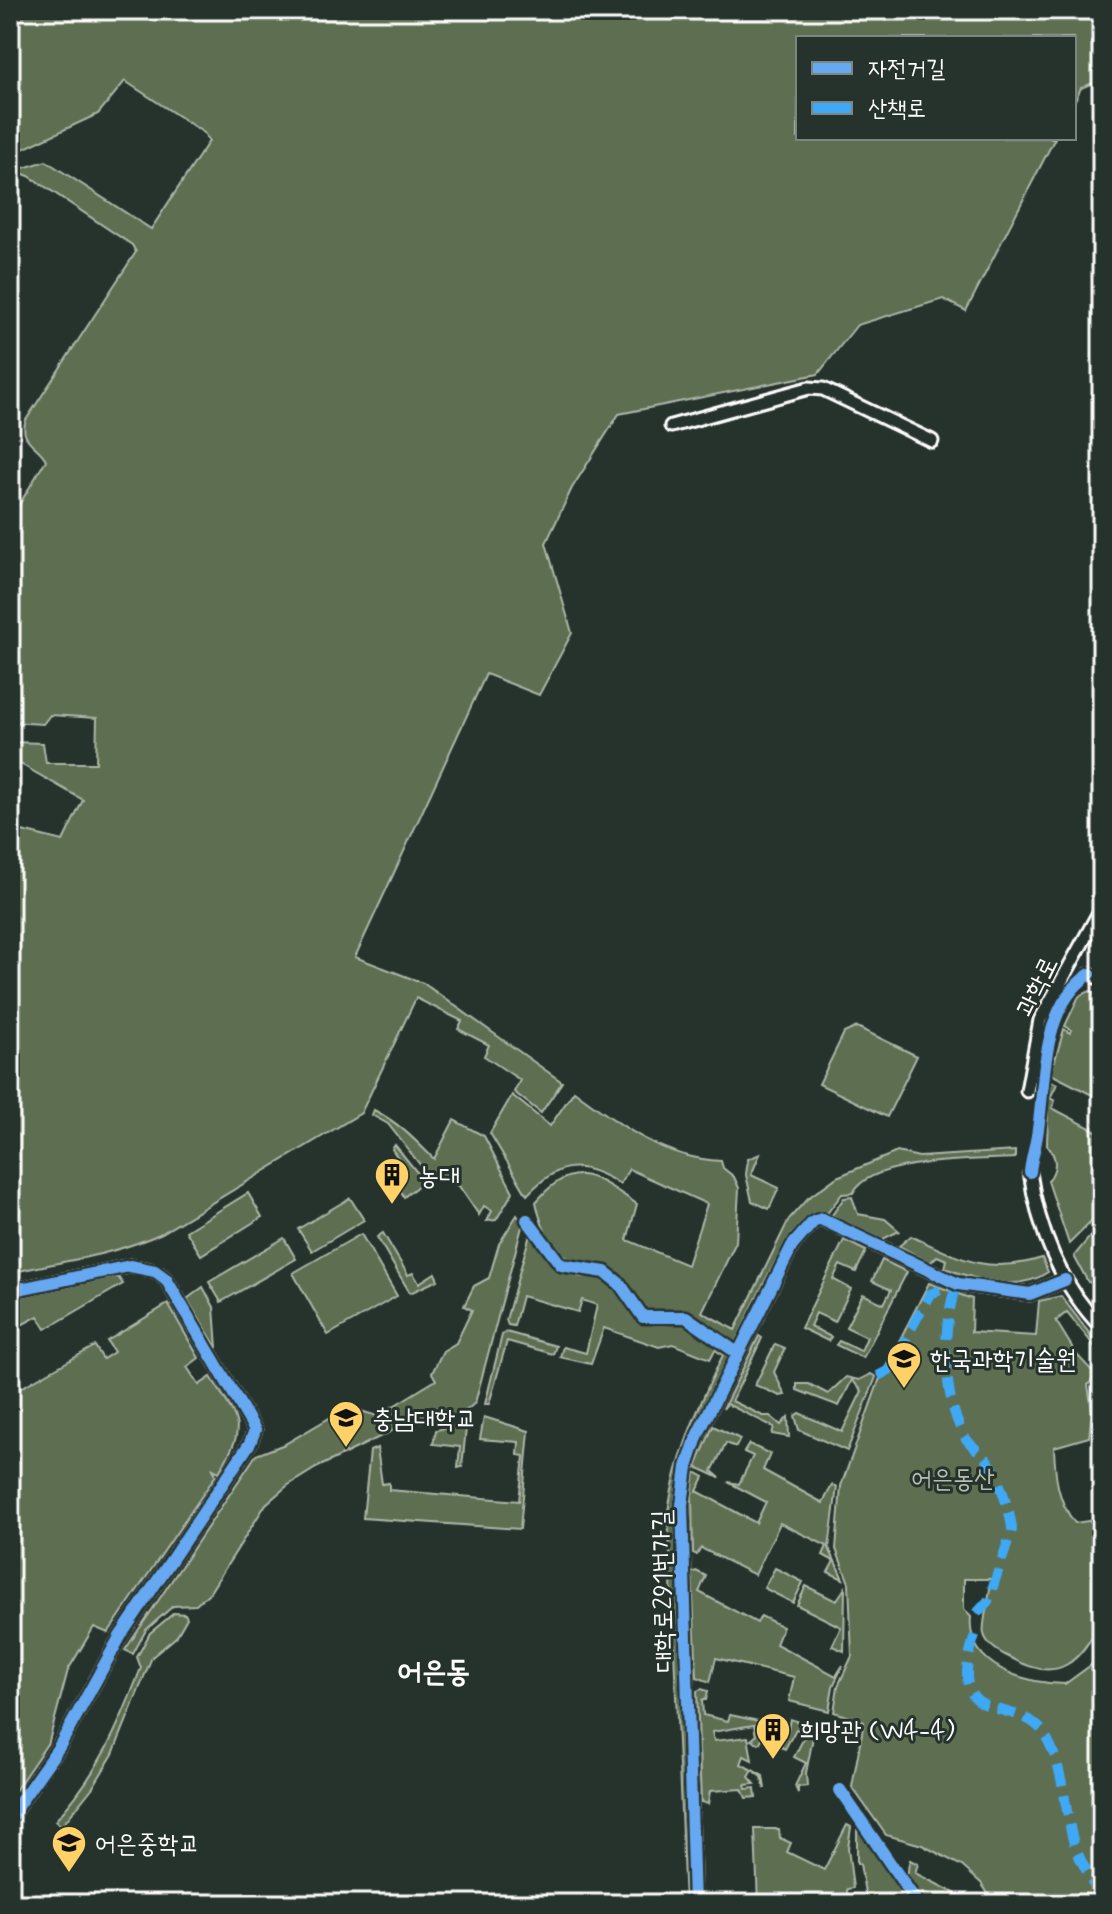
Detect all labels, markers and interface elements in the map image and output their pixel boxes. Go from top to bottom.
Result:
legend [796,36,1076,140]
text: 자전거길 [868,54,945,85]
text: 산책로 [868,94,926,125]
street label: 과학로 [1009,951,1067,1023]
building icon: 농대 [373,1156,411,1206]
place label: 농대 [418,1160,460,1194]
school or university icon: 한국과학기술원 [885,1340,923,1390]
place label: 한국과학기술원 [930,1344,1076,1378]
school or university icon: 충남대학교 [327,1399,365,1449]
place label: 충남대학교 [372,1403,477,1437]
park label: 어은동산 [911,1463,995,1497]
street label: 대학로291번가길 [646,1509,682,1673]
district label: 어은동 [398,1653,470,1692]
building icon: 희망관 (W4-4) [754,1711,792,1761]
place label: 희망관 (W4-4) [799,1715,955,1749]
school or university icon: 어은중학교 [50,1824,88,1874]
place label: 어은중학교 [95,1828,200,1862]

